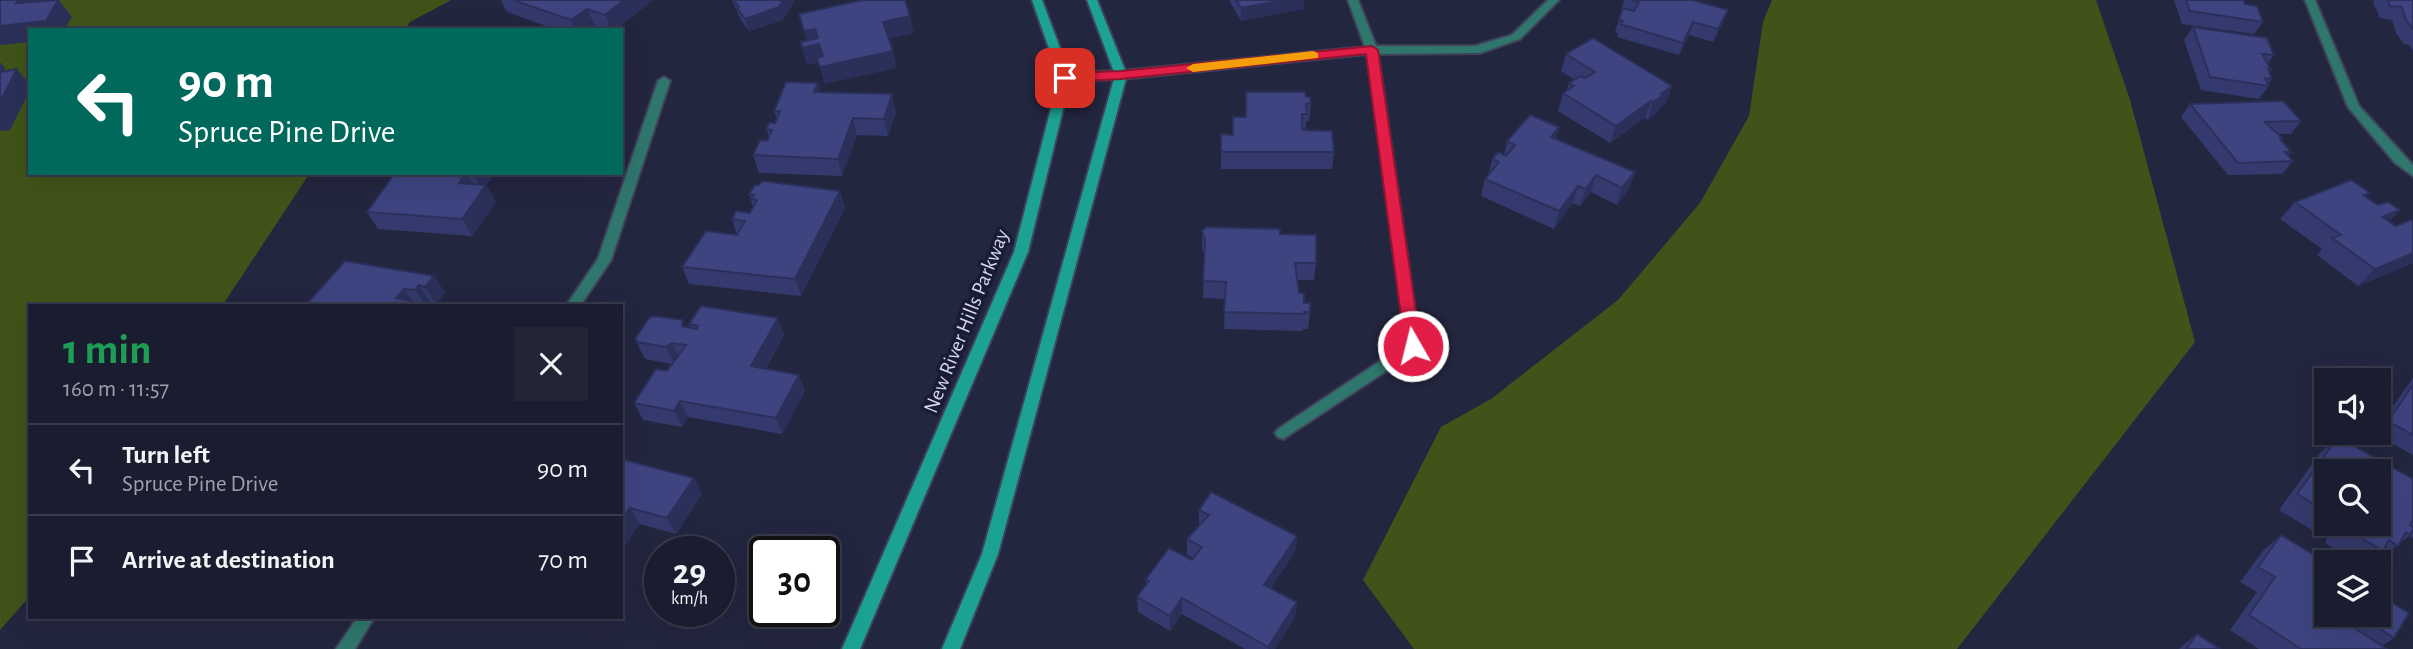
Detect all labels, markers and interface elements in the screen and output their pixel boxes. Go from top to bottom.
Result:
pin [1035,48,1095,108]
icon: left [63,56,154,147]
text: 90 m [178,58,274,107]
icon: arrive [1046,59,1084,97]
text: Spruce Pine Drive [178,116,396,148]
street label: New River Hills Parkway [920,226,1013,416]
position arrow [1376,309,1450,383]
button: close [514,327,588,401]
text: 1 min [63,329,152,371]
map controls [2314,368,2391,627]
button: sound [2314,368,2391,445]
text: 160 m · 11:57 [63,378,169,401]
text: Turn left [122,442,210,468]
icon: left [63,451,101,489]
text: 90 m [537,456,588,482]
button: search [2314,459,2391,536]
text: Spruce Pine Drive [122,473,278,496]
speed limit sign: 30 [749,536,840,627]
icon: arrive [63,542,101,580]
text: Arrive at destination [122,547,335,573]
text: 70 m [538,547,588,573]
button: layers [2314,550,2391,627]
text: 29 [673,555,706,590]
text: km/h [671,590,708,608]

